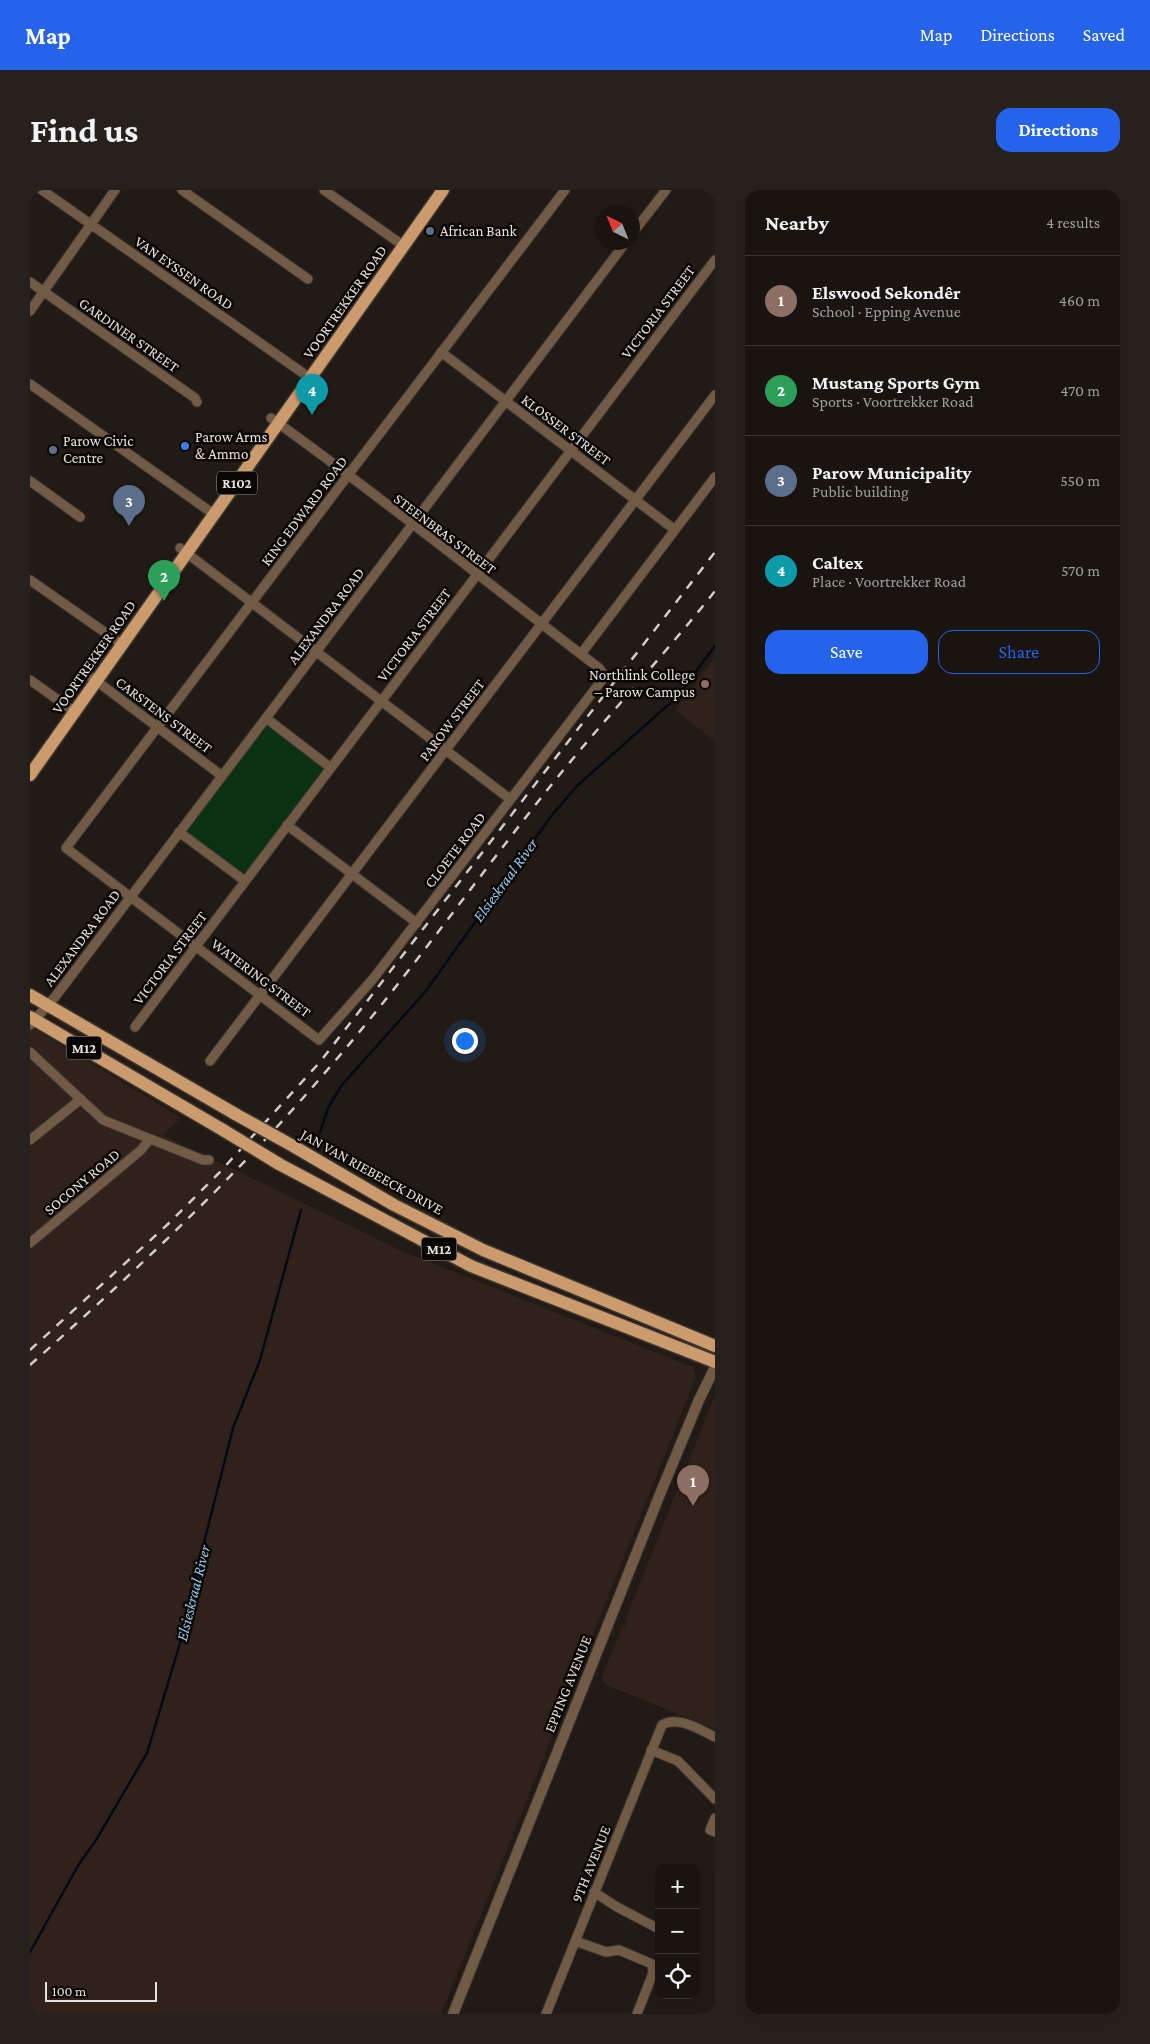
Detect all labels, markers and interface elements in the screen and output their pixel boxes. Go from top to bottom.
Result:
text: Map [25,22,71,49]
text: Map [920,25,952,45]
text: Directions [980,25,1055,45]
text: Saved [1083,25,1125,45]
button: Directions [996,108,1120,152]
text: Find us [30,111,138,150]
north arrow [595,205,640,250]
text: Nearby [765,211,829,235]
text: 4 results [1046,214,1100,231]
place label: African Bank [440,223,517,239]
marker: African Bank [424,225,436,237]
street label: VAN EYSSEN ROAD [132,233,236,313]
street label: VOORTREKKER ROAD [300,242,390,362]
street label: VICTORIA STREET [618,262,698,362]
text: Elswood Sekondêr [812,282,961,303]
text: 1 [778,292,784,309]
text: 460 m [1059,292,1100,309]
street label: GARDINER STREET [76,295,182,375]
text: School · Epping Avenue [812,303,961,320]
text: Mustang Sports Gym [812,372,980,393]
pin: 4 [296,374,328,415]
text: 2 [777,382,785,399]
text: 470 m [1060,382,1100,399]
street label: KLOSSER STREET [518,391,614,469]
text: Sports · Voortrekker Road [812,393,974,410]
place label: Parow Arms & Ammo [195,429,267,462]
place label: Parow Civic Centre [63,433,134,466]
marker: Parow Arms & Ammo [179,440,191,452]
marker: Parow Civic Centre [47,444,59,456]
street label: KING EDWARD ROAD [258,453,350,569]
text: Parow Municipality [812,462,972,483]
road number: R102 [217,472,257,494]
text: 3 [777,472,785,489]
text: 550 m [1060,472,1100,489]
text: Public building [812,483,909,500]
pin: 3 [113,485,145,526]
street label: STEENBRAS STREET [391,490,499,578]
text: Caltex [812,552,863,573]
pin: 2 [148,560,180,601]
text: 4 [777,562,785,579]
text: 570 m [1061,562,1100,579]
street label: ALEXANDRA ROAD [285,565,367,667]
text: Place · Voortrekker Road [812,573,966,590]
street label: VICTORIA STREET [374,585,454,685]
street label: VOORTREKKER ROAD [49,597,139,717]
button: Save [765,630,928,674]
button: Share [938,630,1100,674]
place label: Northlink College – Parow Campus [589,667,695,701]
street label: CARSTENS STREET [113,674,215,756]
street label: PAROW STREET [416,676,488,764]
marker: Northlink College – Parow Campus [699,678,711,690]
street label: CLOETE ROAD [421,809,489,891]
water label: Elsieskraal River [469,835,541,925]
street label: ALEXANDRA ROAD [41,887,123,989]
street label: VICTORIA STREET [130,908,210,1008]
street label: WATERING STREET [208,935,314,1021]
your location [452,1028,478,1054]
road number: M12 [66,1036,102,1060]
street label: JAN VAN RIEBEECK DRIVE [296,1125,446,1219]
street label: SOCONY ROAD [41,1146,123,1218]
road number: M12 [422,1238,456,1260]
pin: 1 [677,1465,709,1506]
water label: Elsieskraal River [173,1543,213,1643]
street label: EPPING AVENUE [541,1633,595,1735]
street label: 9TH AVENUE [568,1823,614,1905]
map controls [655,1864,700,1999]
button: + [655,1864,700,1909]
button: − [655,1909,700,1954]
button: locate [655,1954,700,1999]
scale bar [45,1979,158,2002]
text: 100 m [52,1983,86,1999]

